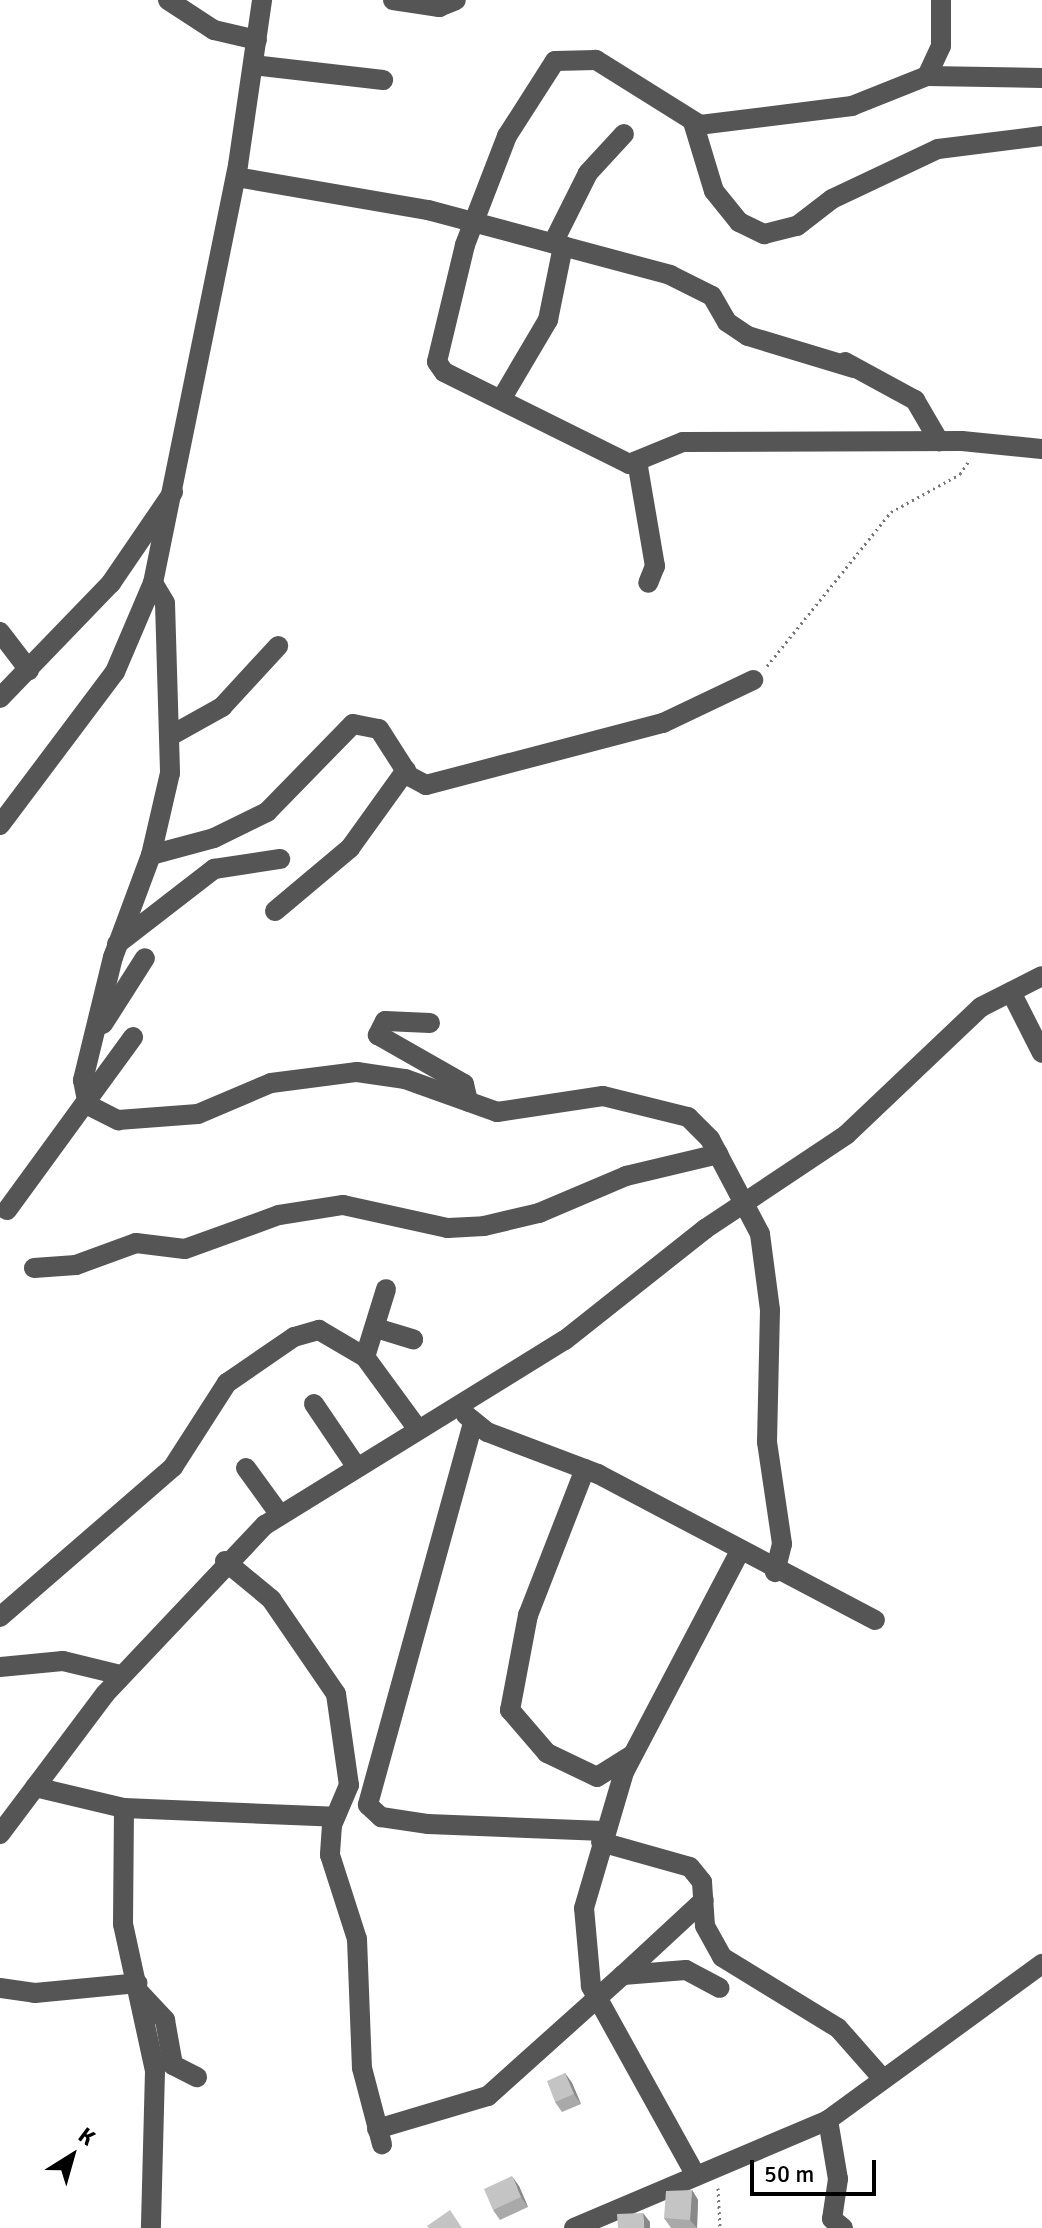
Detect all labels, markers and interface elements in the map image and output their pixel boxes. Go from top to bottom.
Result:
north arrow [32,2116,112,2196]
text: K [73,2122,100,2151]
scale bar [754,2144,880,2194]
text: 50 m [764,2159,814,2189]

